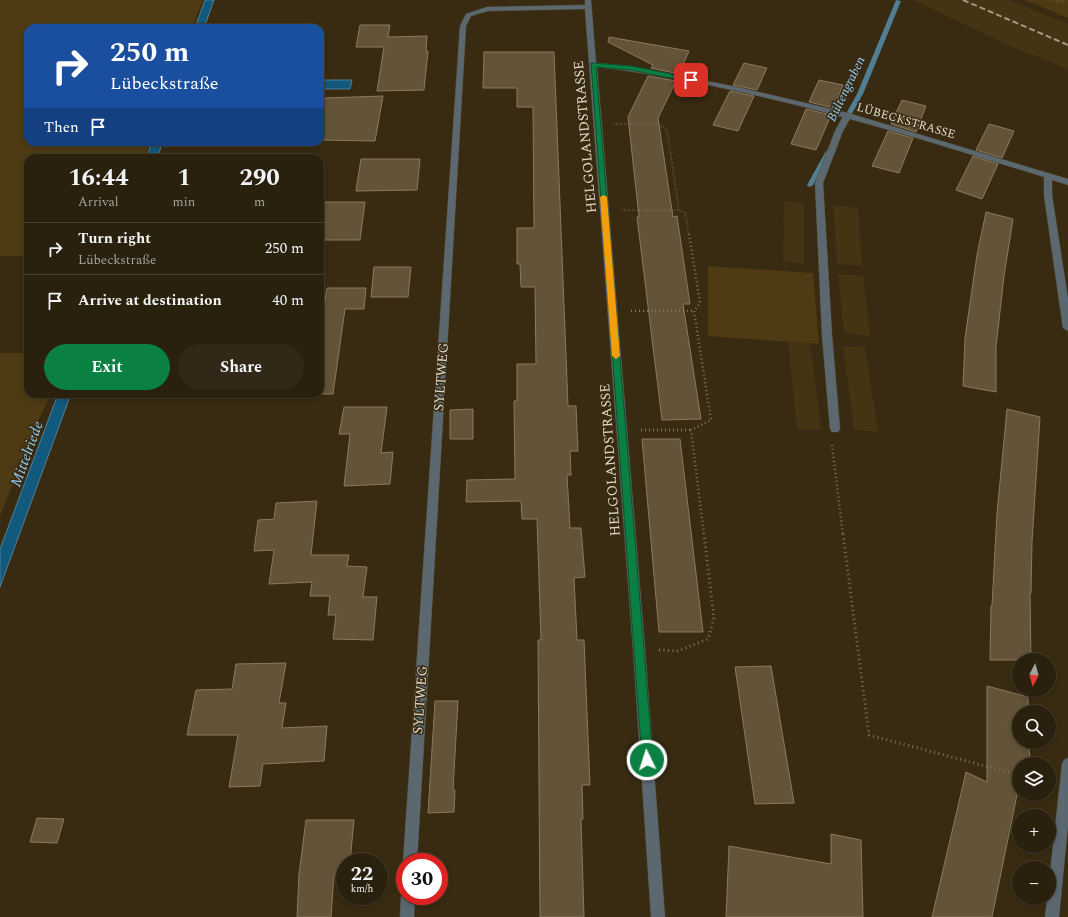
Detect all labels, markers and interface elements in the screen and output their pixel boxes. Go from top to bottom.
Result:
text: 250 m [110,31,189,74]
icon: right [44,40,96,92]
water label: Bültengraben [822,53,870,125]
street label: HELGOLANDSTRASSE [568,60,602,214]
pin [674,63,708,97]
icon: arrive [680,69,702,91]
text: Lübeckstraße [110,70,219,97]
street label: LÜBECKSTRASSE [854,98,958,144]
text: Then [44,116,79,139]
icon: arrive [87,116,109,138]
text: 16:44 [68,160,128,196]
text: 1 [177,160,191,196]
text: 290 [239,160,280,196]
text: Arrival [78,192,119,212]
text: min [173,192,195,212]
text: m [254,192,265,212]
text: Turn right [78,227,151,250]
text: 250 m [265,237,304,260]
icon: right [44,238,66,260]
text: Lübeckstraße [78,250,156,270]
text: Arrive at destination [78,289,222,312]
text: 40 m [272,289,304,312]
icon: arrive [44,290,66,312]
street label: SYLTWEG [428,342,454,412]
button: Exit [44,344,170,390]
button: Share [178,344,304,390]
street label: HELGOLANDSTRASSE [594,383,626,537]
water label: Mittelriede [4,418,50,490]
north arrow [1012,653,1056,697]
map controls [1012,653,1056,905]
street label: SYLTWEG [407,665,433,735]
button: search [1012,705,1056,749]
position arrow [626,739,668,781]
button: layers [1012,757,1056,801]
button: + [1012,809,1056,853]
speed limit sign: 30 [396,853,448,905]
text: 22 [351,859,373,889]
button: − [1012,861,1056,905]
text: km/h [351,881,373,897]

